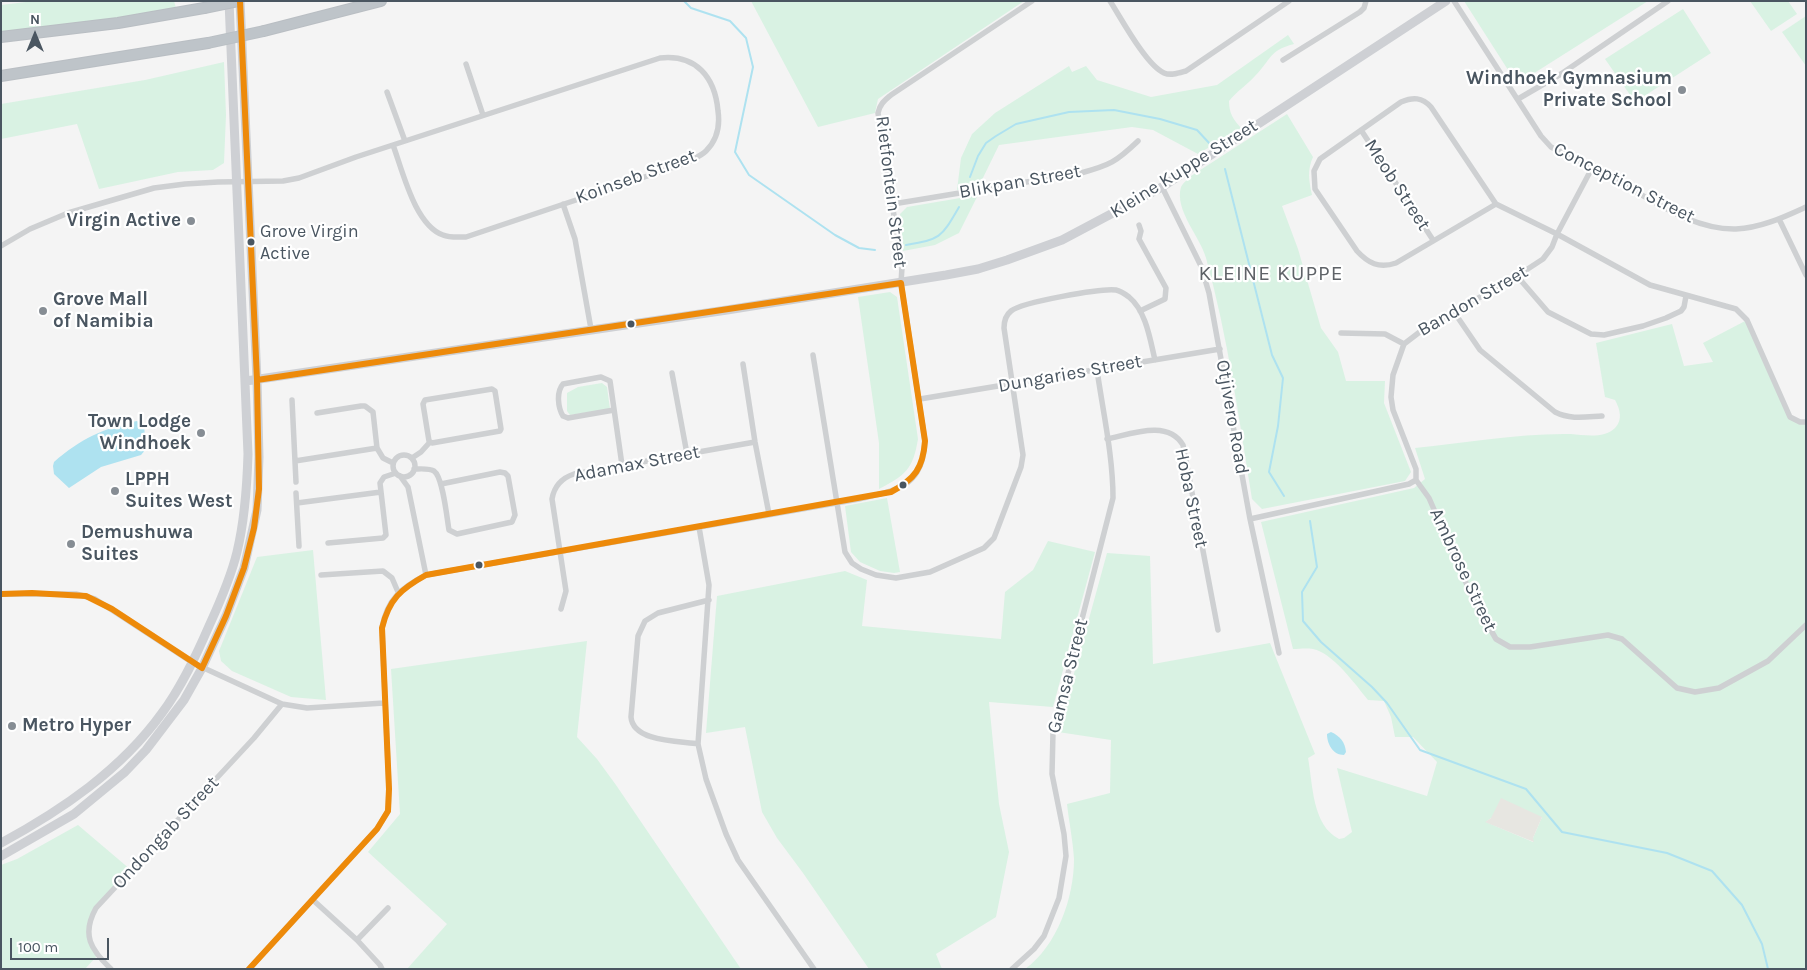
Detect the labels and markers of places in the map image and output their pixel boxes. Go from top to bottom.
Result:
place label: Windhoek Gymnasium Private School [1466,68,1672,112]
marker: Windhoek Gymnasium Private School [1676,84,1688,96]
place label: Virgin Active [66,210,181,232]
marker: Virgin Active [185,215,197,227]
place label: Grove Virgin Active [260,221,359,264]
marker: Grove Virgin Active [246,237,256,247]
place label: Grove Mall of Namibia [53,289,154,333]
marker: Grove Mall of Namibia [37,305,49,317]
unlabelled marker [626,319,636,329]
place label: Town Lodge Windhoek [88,411,191,455]
marker: Town Lodge Windhoek [195,427,207,439]
place label: LPPH Suites West [125,469,232,513]
unlabelled marker [898,480,908,490]
marker: LPPH Suites West [109,485,121,497]
place label: Demushuwa Suites [81,522,193,566]
marker: Demushuwa Suites [65,538,77,550]
unlabelled marker [474,560,484,570]
place label: Metro Hyper [22,715,131,737]
marker: Metro Hyper [6,720,18,732]

